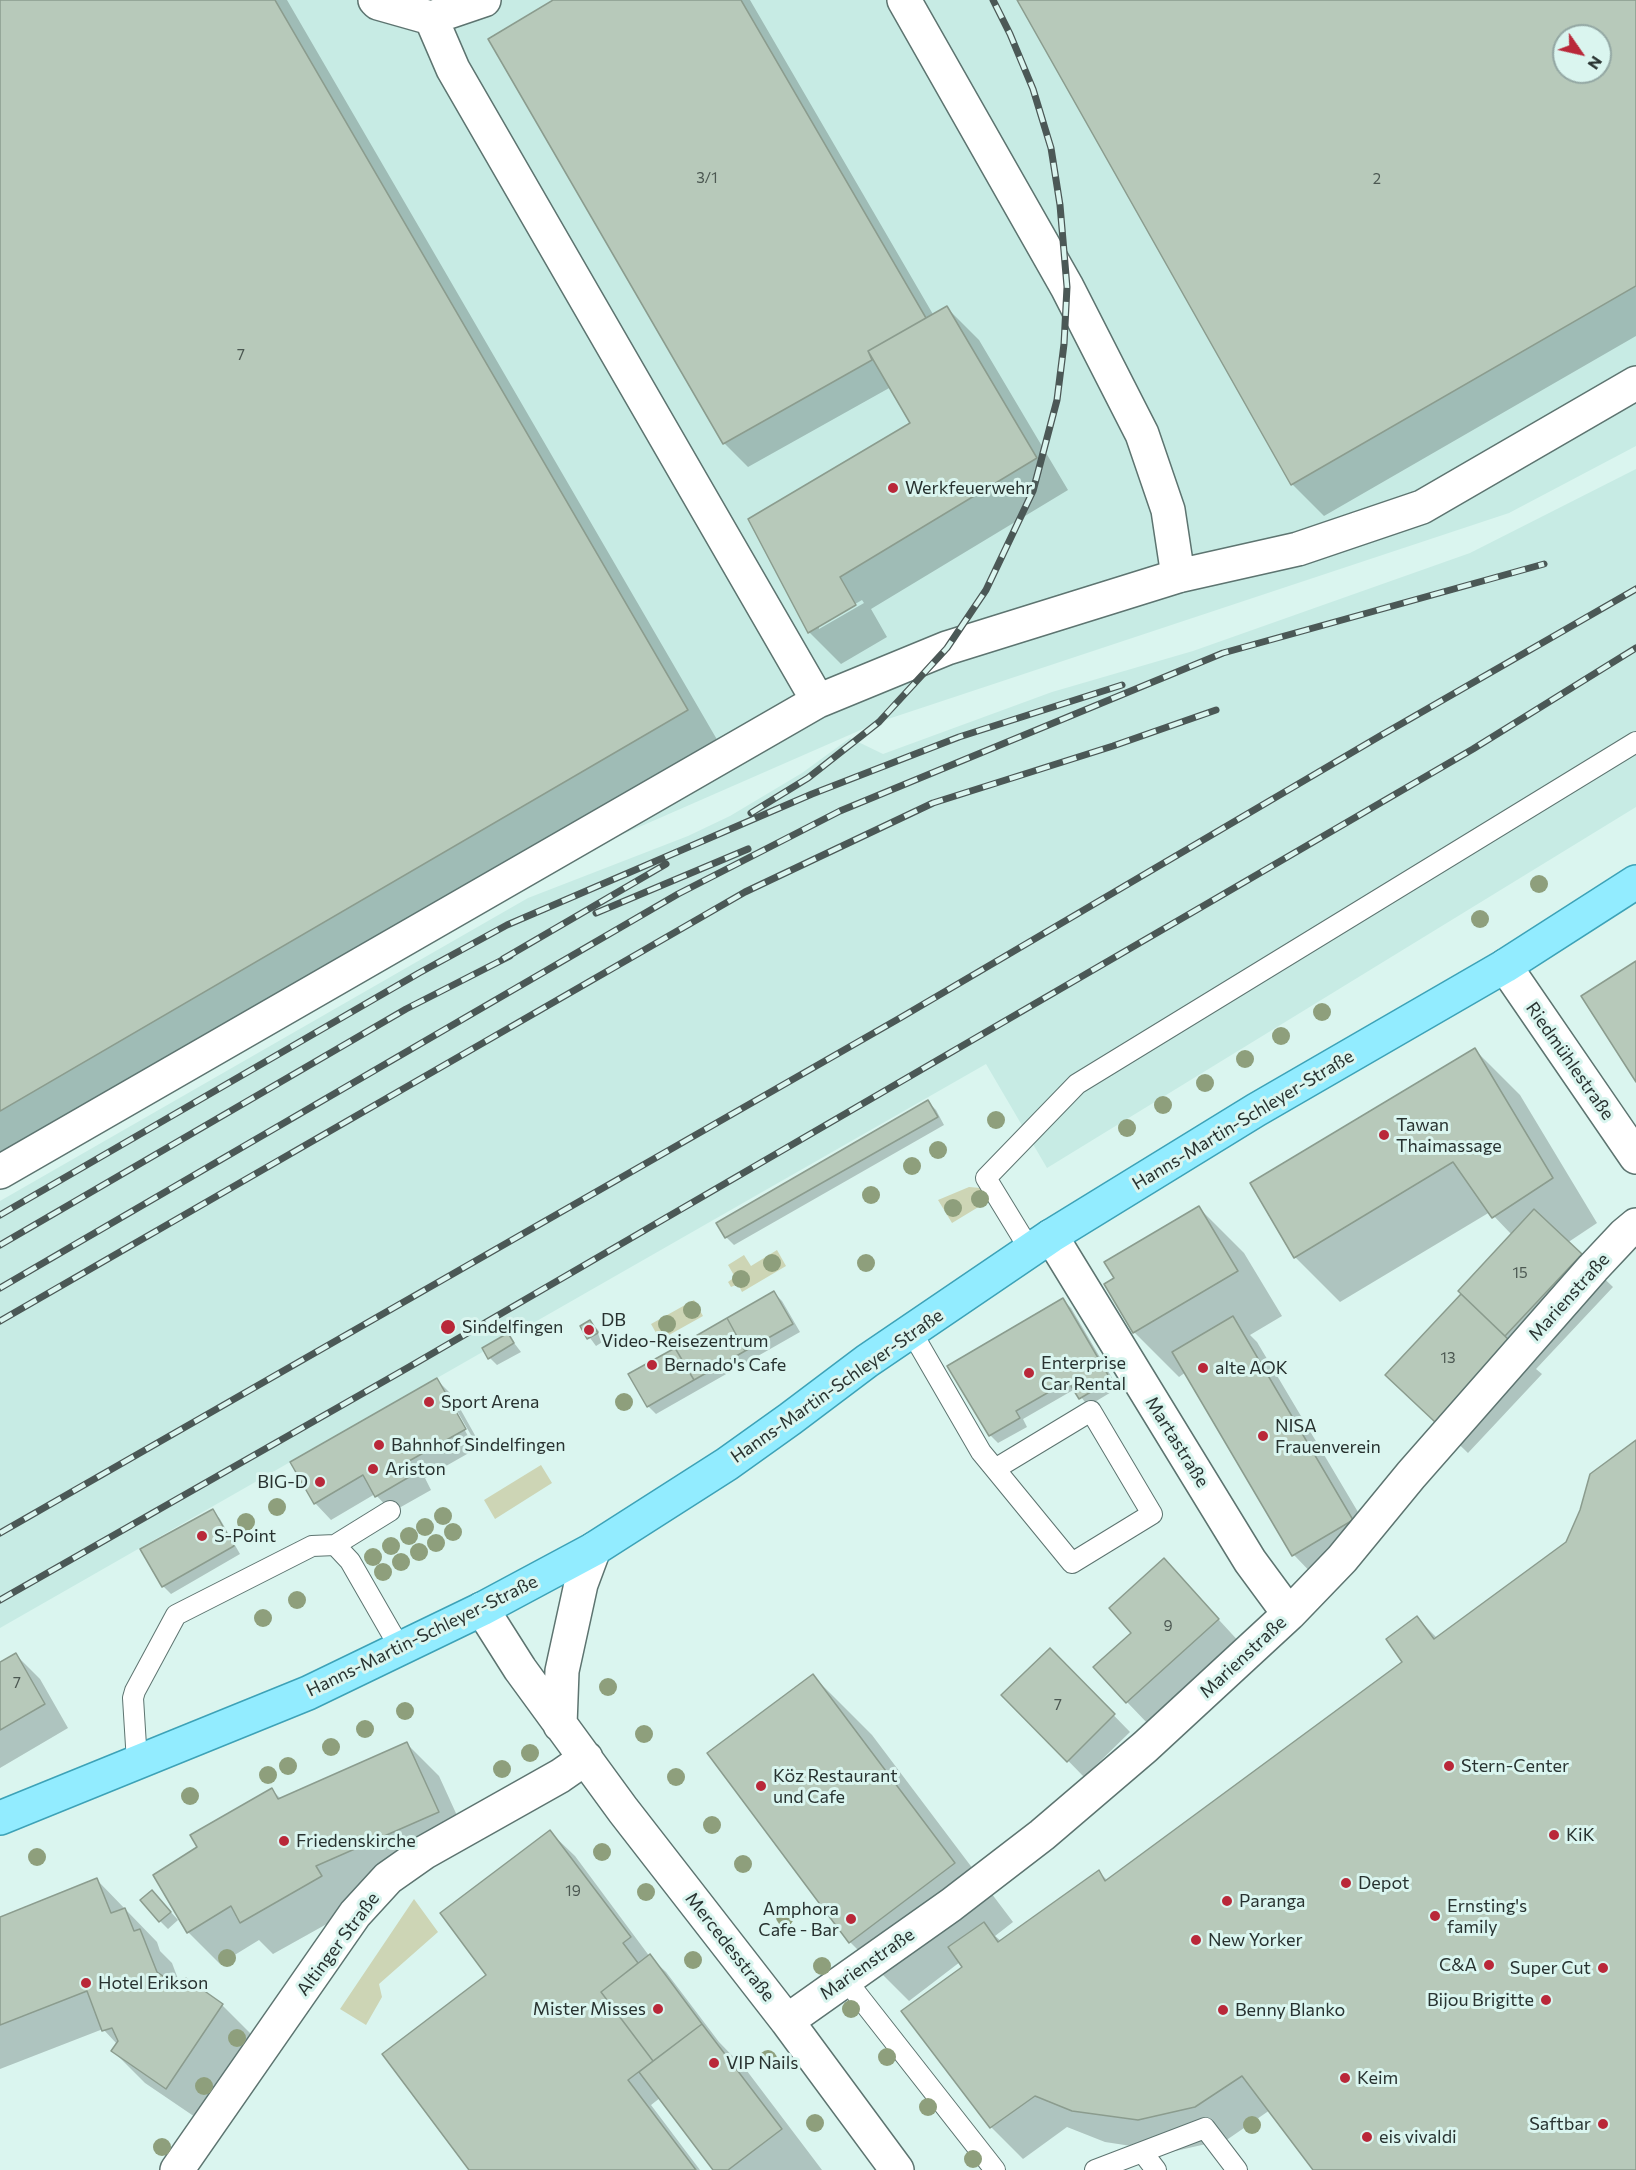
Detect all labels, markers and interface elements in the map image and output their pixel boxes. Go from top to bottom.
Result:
north arrow [1552,24,1612,84]
text: N [1584,53,1607,74]
house number: 3/1 [696,169,718,187]
house number: 2 [1373,170,1381,188]
house number: 7 [237,346,245,364]
place label: Werkfeuerwehr [905,477,1033,499]
marker: Werkfeuerwehr [886,481,900,495]
street label: Riedmühlestraße [1521,998,1619,1124]
street label: Hanns-Martin-Schleyer-Straße [1128,1045,1358,1195]
place label: Tawan Thaimassage [1396,1114,1502,1156]
marker: Tawan Thaimassage [1377,1128,1391,1142]
street label: Marienstraße [1524,1249,1614,1345]
house number: 15 [1512,1264,1528,1282]
street label: Hanns-Martin-Schleyer-Straße [727,1304,947,1468]
place label: DB Video-Reisezentrum [601,1309,769,1352]
place label: Sindelfingen [462,1316,563,1338]
marker: Sindelfingen [439,1318,457,1336]
marker: DB Video-Reisezentrum [582,1323,596,1337]
house number: 13 [1441,1349,1455,1367]
place label: Enterprise Car Rental [1041,1352,1126,1394]
place label: Bernado's Cafe [664,1354,786,1376]
place label: alte AOK [1215,1357,1288,1379]
marker: Bernado's Cafe [645,1358,659,1372]
marker: alte AOK [1196,1361,1210,1375]
marker: Enterprise Car Rental [1022,1366,1036,1380]
place label: Sport Arena [441,1391,540,1413]
street label: Martastraße [1141,1393,1213,1491]
marker: Sport Arena [422,1395,436,1409]
place label: NISA Frauenverein [1275,1415,1381,1458]
marker: NISA Frauenverein [1256,1429,1270,1443]
place label: Bahnhof Sindelfingen [391,1434,566,1456]
marker: Bahnhof Sindelfingen [372,1438,386,1452]
place label: Ariston [385,1458,446,1480]
marker: Ariston [366,1462,380,1476]
place label: BIG-D [257,1471,308,1493]
marker: BIG-D [313,1475,327,1489]
place label: S-Point [214,1525,276,1547]
marker: S-Point [195,1529,209,1543]
street label: Hanns-Martin-Schleyer-Straße [303,1571,541,1701]
street label: Marienstraße [1195,1611,1291,1703]
house number: 9 [1163,1617,1173,1635]
house number: 7 [13,1674,21,1692]
house number: 7 [1054,1696,1062,1714]
place label: Stern-Center [1461,1755,1569,1777]
marker: Stern-Center [1442,1759,1456,1773]
place label: Köz Restaurant und Cafe [773,1765,898,1808]
marker: Köz Restaurant und Cafe [754,1779,768,1793]
place label: KiK [1566,1824,1595,1846]
marker: KiK [1547,1828,1561,1842]
place label: Friedenskirche [296,1830,416,1852]
marker: Friedenskirche [277,1834,291,1848]
place label: Depot [1358,1872,1409,1894]
marker: Depot [1339,1876,1353,1890]
house number: 19 [565,1882,581,1900]
street label: Altinger Straße [292,1888,384,2000]
street label: Mercedesstraße [681,1888,779,2006]
place label: Paranga [1239,1890,1305,1912]
marker: Paranga [1220,1894,1234,1908]
place label: Ernsting's family [1447,1895,1527,1938]
place label: Amphora Cafe - Bar [758,1898,839,1940]
marker: Ernsting's family [1428,1909,1442,1923]
marker: Amphora Cafe - Bar [844,1912,858,1926]
street label: Marienstraße [816,1923,918,2005]
place label: New Yorker [1208,1929,1303,1951]
marker: New Yorker [1189,1933,1203,1947]
place label: C&A [1439,1954,1477,1976]
place label: Super Cut [1510,1957,1591,1979]
marker: C&A [1482,1958,1496,1972]
marker: Super Cut [1596,1961,1610,1975]
place label: Hotel Erikson [98,1972,208,1994]
marker: Hotel Erikson [79,1976,93,1990]
place label: Bijou Brigitte [1427,1989,1534,2011]
marker: Bijou Brigitte [1539,1993,1553,2007]
place label: Mister Misses [533,1998,646,2020]
place label: Benny Blanko [1235,1999,1345,2021]
marker: Mister Misses [651,2002,665,2016]
marker: Benny Blanko [1216,2003,1230,2017]
place label: VIP Nails [726,2052,799,2074]
marker: VIP Nails [707,2056,721,2070]
place label: Keim [1357,2067,1398,2089]
marker: Keim [1338,2071,1352,2085]
place label: Saftbar [1529,2113,1591,2135]
marker: Saftbar [1596,2117,1610,2131]
place label: eis vivaldi [1379,2126,1457,2148]
marker: eis vivaldi [1360,2130,1374,2144]

